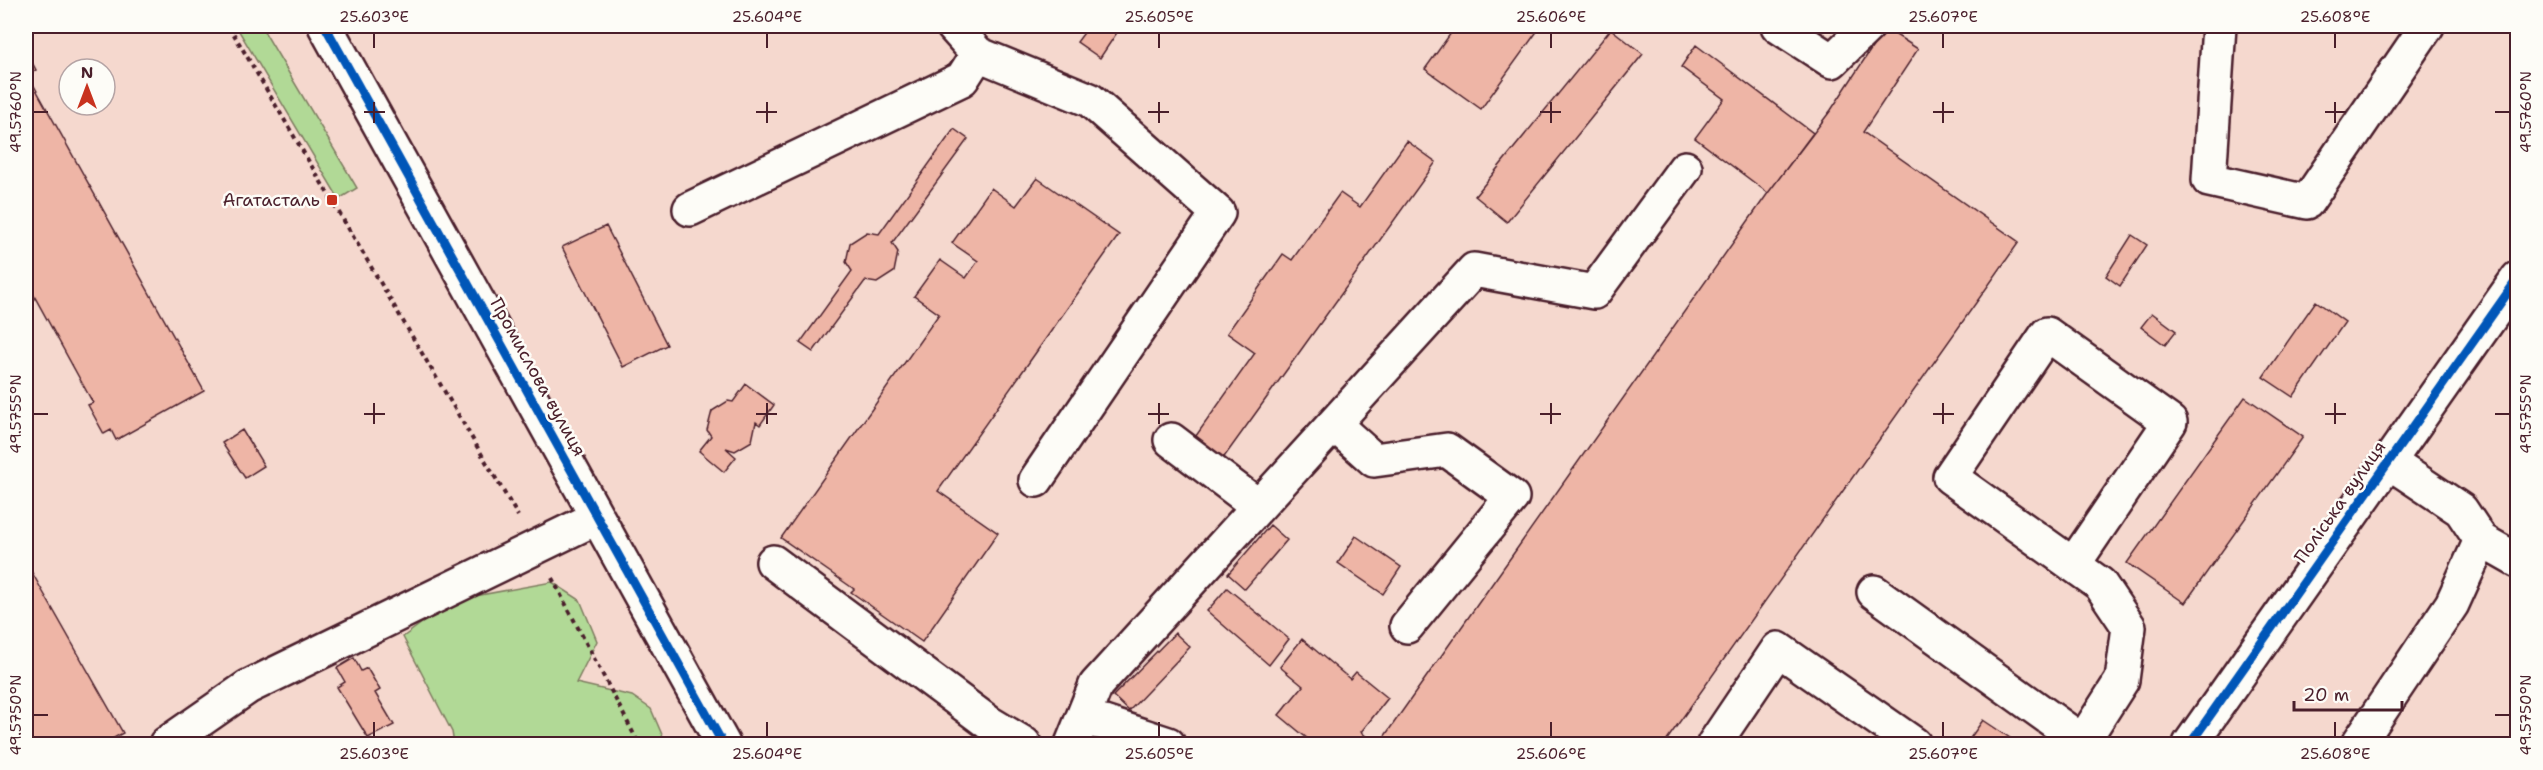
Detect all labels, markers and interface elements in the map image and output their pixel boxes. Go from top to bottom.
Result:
text: 25.603°E [339,7,409,27]
text: 25.604°E [732,7,802,27]
text: 25.605°E [1124,7,1194,27]
text: 25.606°E [1516,7,1586,27]
text: 25.607°E [1908,7,1978,27]
text: 25.608°E [2300,7,2370,27]
north arrow [57,57,117,117]
text: N [81,62,93,83]
text: 49.5760°N [6,71,26,153]
text: 49.5760°N [2516,71,2536,153]
place label: Агатасталь [222,188,320,212]
marker: Агатасталь [325,193,339,207]
street label: Промислова вулиця [484,293,592,461]
text: 49.5755°N [6,374,26,454]
text: 49.5755°N [2516,374,2536,454]
street label: Поліська вулиця [2289,436,2391,568]
text: 49.5750°N [6,674,26,756]
scale bar [2294,674,2402,712]
text: 49.5750°N [2516,674,2536,756]
text: 20 m [2303,683,2349,707]
text: 25.603°E [339,744,409,764]
text: 25.604°E [732,744,802,764]
text: 25.605°E [1124,744,1194,764]
text: 25.606°E [1516,744,1586,764]
text: 25.607°E [1908,744,1978,764]
text: 25.608°E [2300,744,2370,764]

